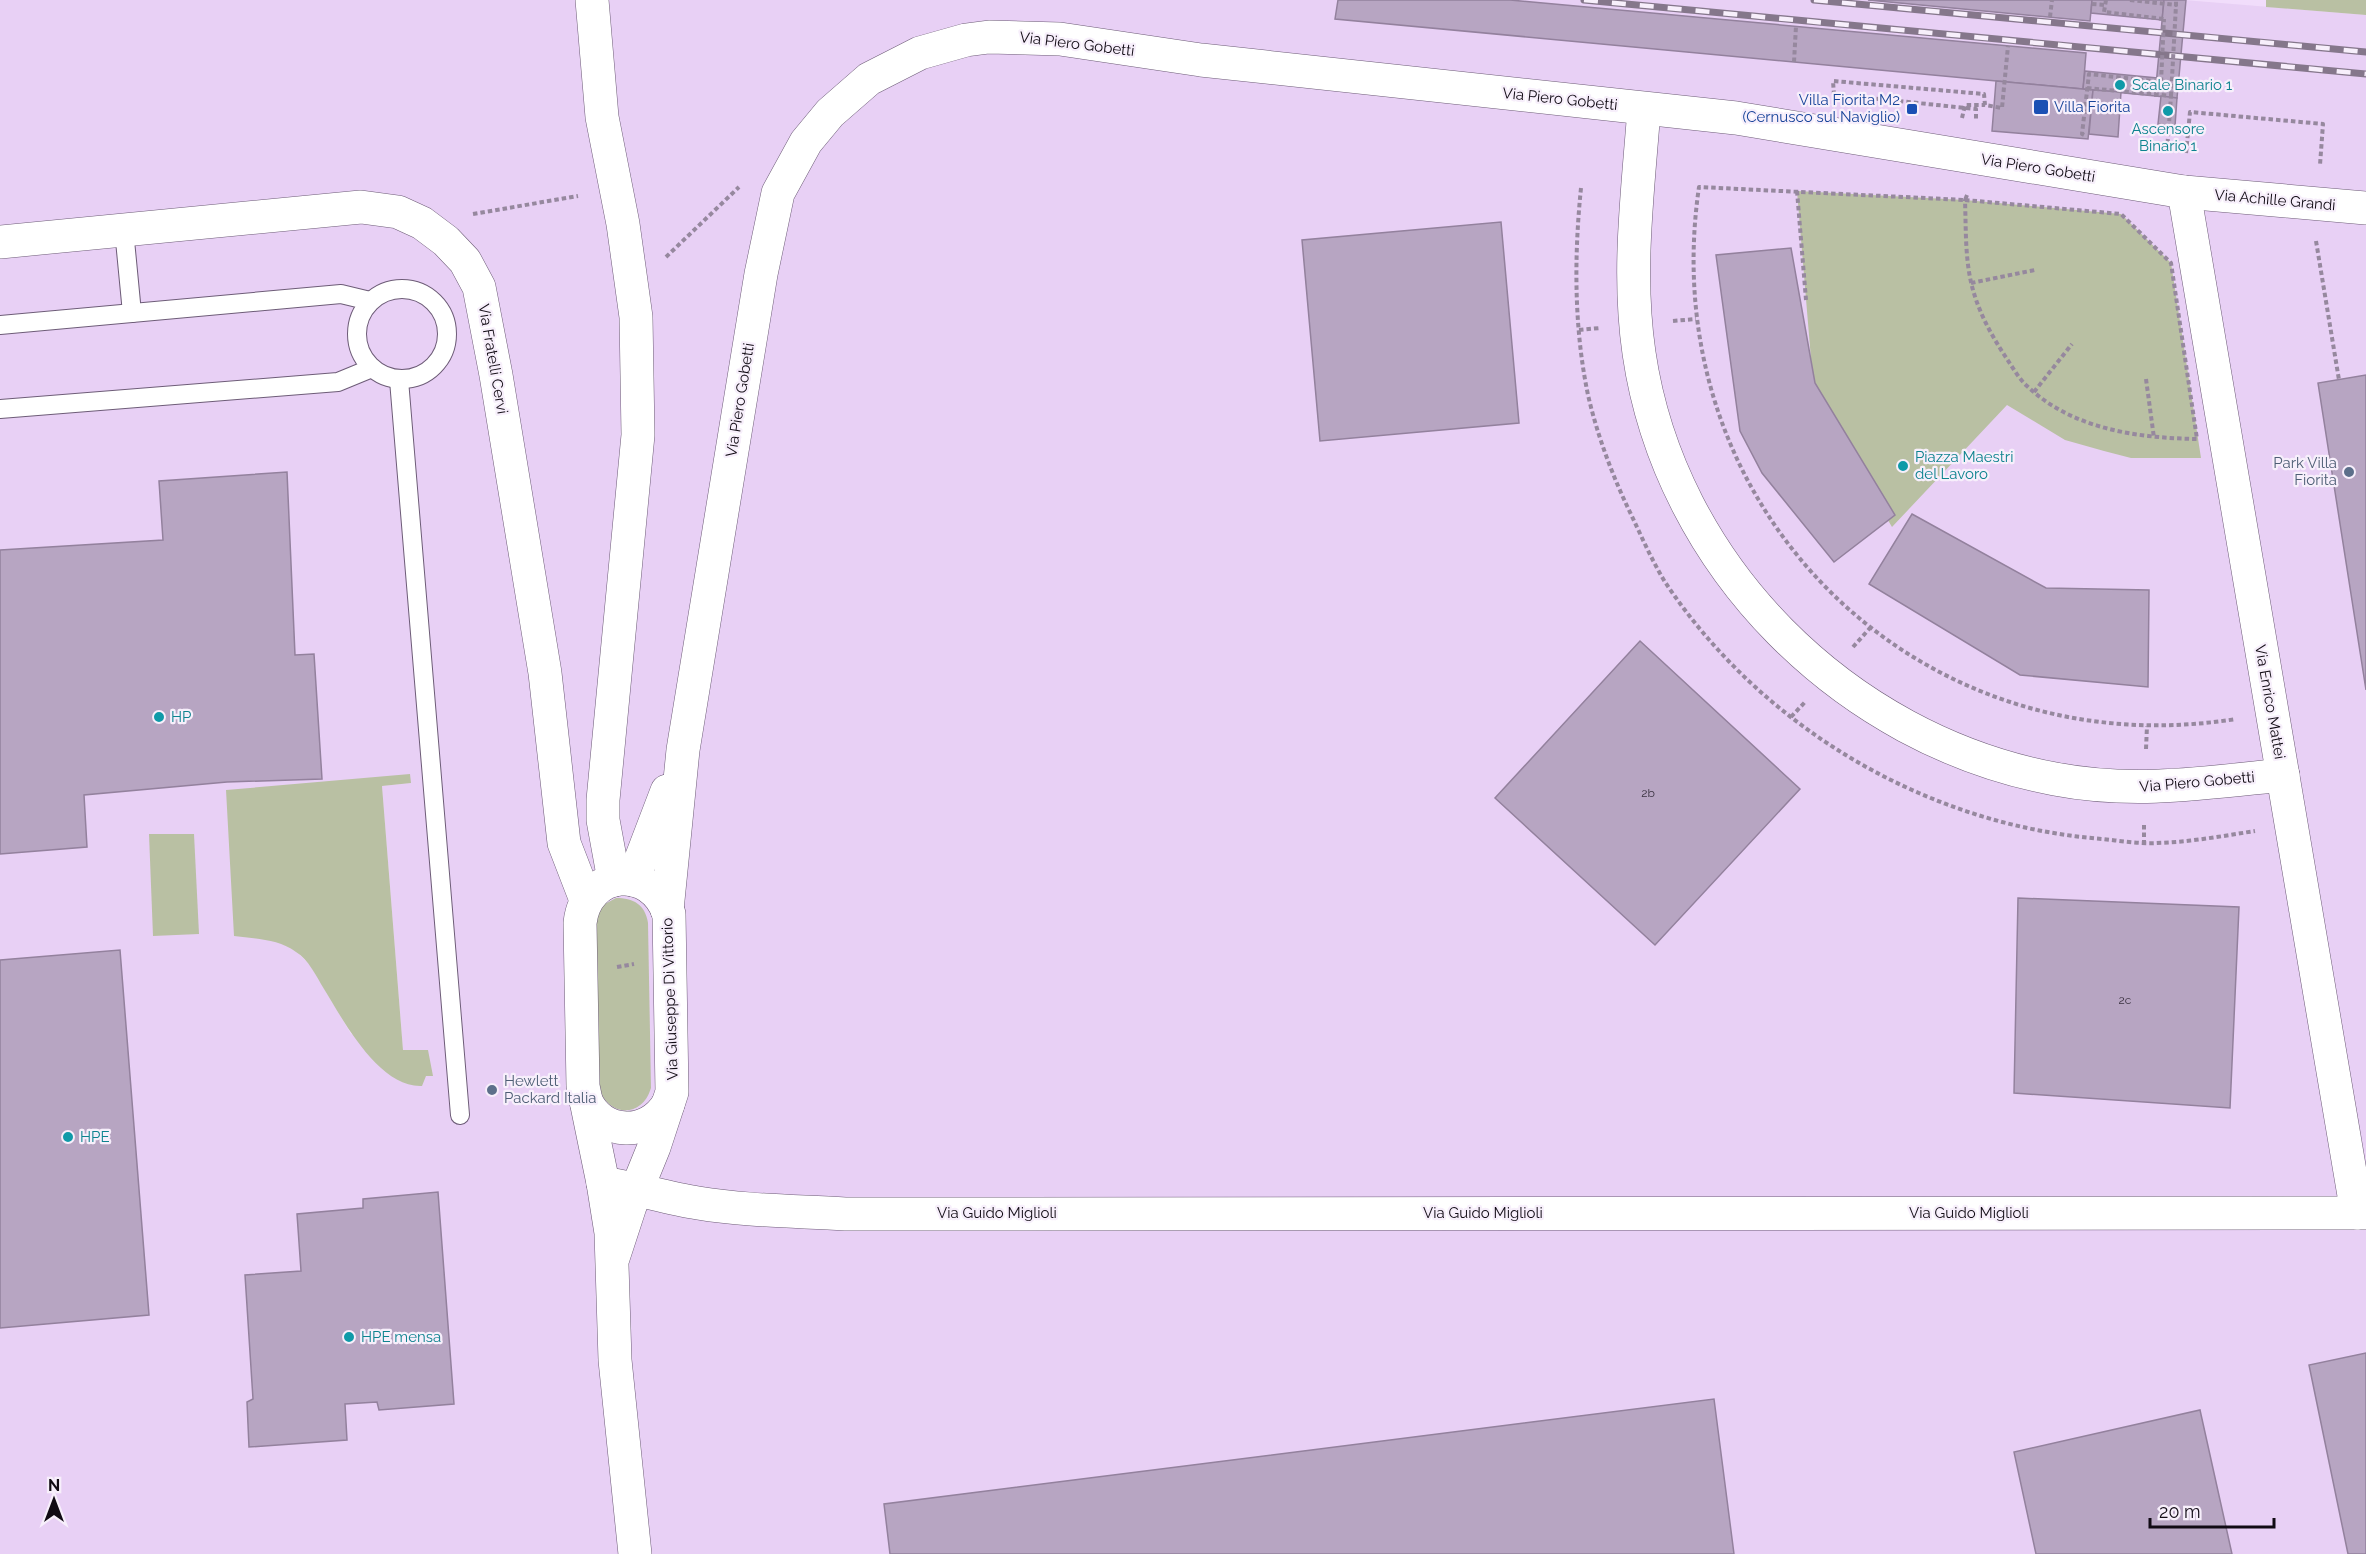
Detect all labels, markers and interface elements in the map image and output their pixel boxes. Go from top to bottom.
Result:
street label: Via Piero Gobetti [1019,28,1135,60]
place label: Scale Binario 1 [2132,76,2233,94]
marker: Scale Binario 1 [2113,78,2127,92]
street label: Via Piero Gobetti [1502,84,1618,114]
place label: Villa Fiorita M2 (Cernusco sul Naviglio) [1743,91,1900,126]
marker: Villa Fiorita [2032,98,2050,116]
place label: Villa Fiorita [2054,98,2130,116]
marker: Villa Fiorita M2 (Cernusco sul Naviglio) [1905,102,1919,116]
marker: Ascensore Binario 1 [2161,104,2175,118]
place label: Ascensore Binario 1 [2132,120,2205,155]
street label: Via Piero Gobetti [1979,150,2097,186]
street label: Via Achille Grandi [2214,186,2336,214]
street label: Via Fratelli Cervi [474,302,512,416]
street label: Via Piero Gobetti [722,341,758,459]
place label: Piazza Maestri del Lavoro [1915,448,2013,483]
place label: Park Villa Fiorita [2273,454,2337,489]
marker: Piazza Maestri del Lavoro [1896,459,1910,473]
marker: Park Villa Fiorita [2342,465,2356,479]
street label: Via Enrico Mattei [2251,643,2289,761]
place label: HP [171,708,191,726]
marker: HP [152,710,166,724]
street label: Via Piero Gobetti [2139,768,2255,796]
house number: 2b [1641,786,1655,800]
street label: Via Giuseppe Di Vittorio [658,917,682,1081]
house number: 2c [2119,993,2132,1007]
place label: Hewlett Packard Italia [504,1072,596,1107]
marker: Hewlett Packard Italia [485,1083,499,1097]
place label: HPE [80,1128,110,1146]
marker: HPE [61,1130,75,1144]
street label: Via Guido Miglioli [937,1204,1057,1222]
street label: Via Guido Miglioli [1423,1204,1543,1222]
street label: Via Guido Miglioli [1909,1204,2029,1222]
place label: HPE mensa [361,1328,441,1346]
marker: HPE mensa [342,1330,356,1344]
north arrow [24,1470,84,1530]
text: N [48,1476,60,1495]
scale bar [2150,1491,2274,1529]
text: 20 m [2159,1501,2201,1522]

